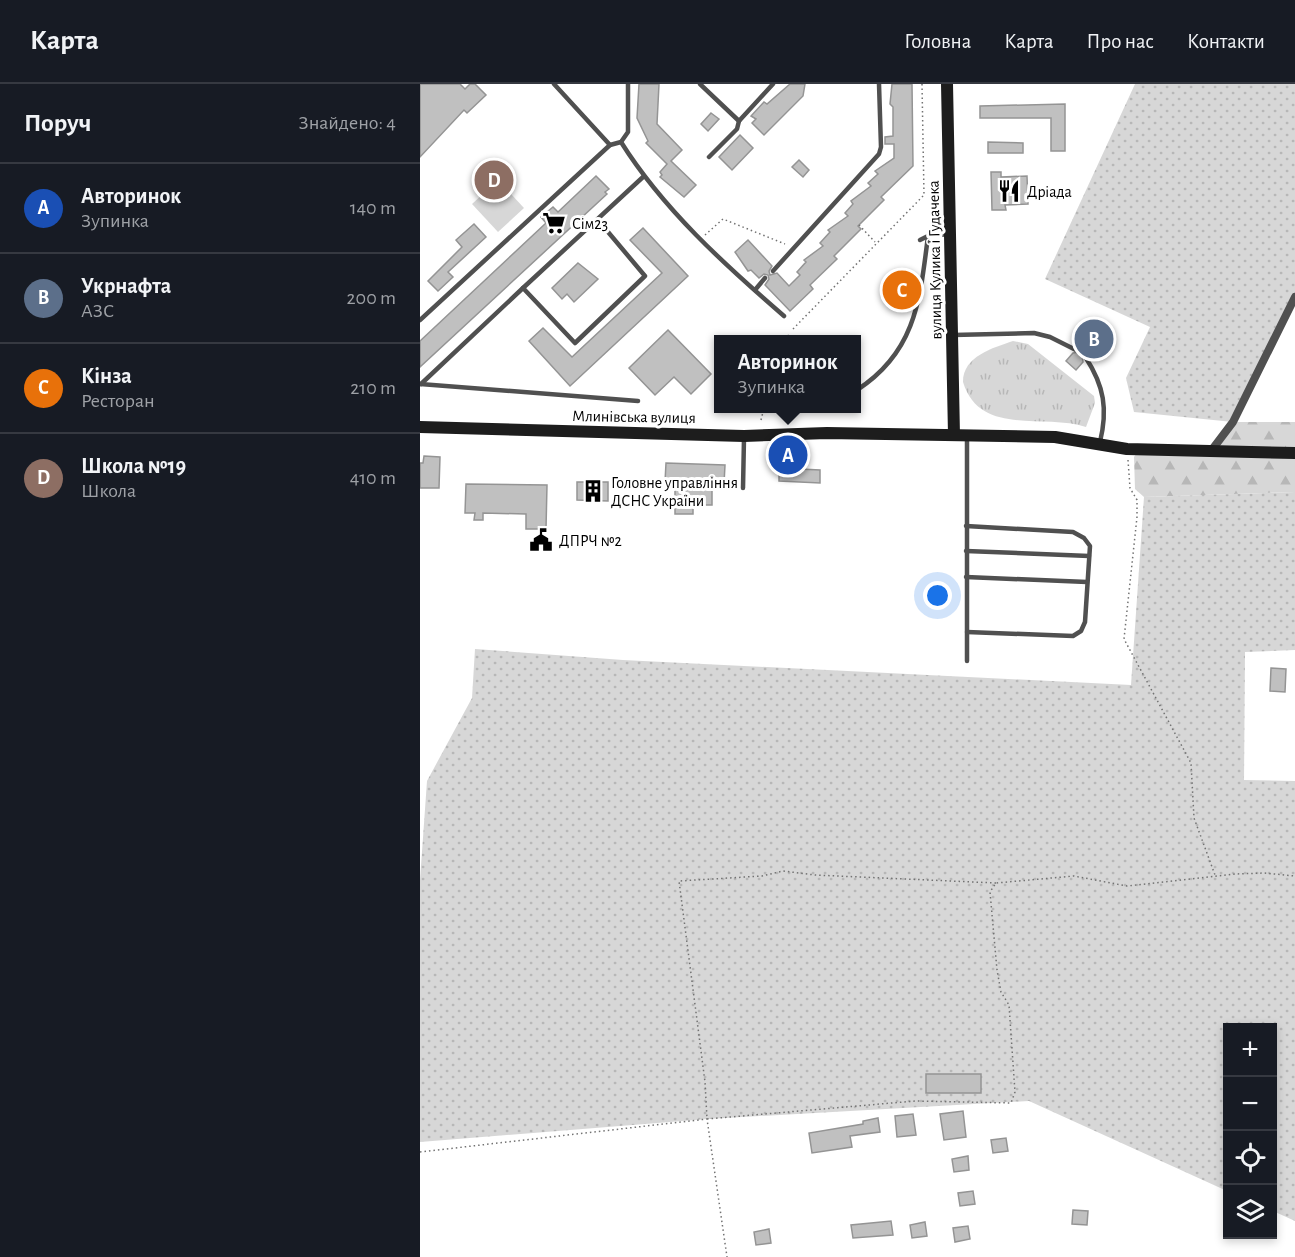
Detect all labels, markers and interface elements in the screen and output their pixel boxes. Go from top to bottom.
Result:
text: Карта [30,27,99,55]
text: Головна [904,31,971,52]
text: Карта [1004,31,1054,52]
text: Про нас [1087,31,1154,52]
text: Контакти [1187,31,1265,52]
text: Поруч [24,110,91,136]
text: Знайдено: 4 [298,113,396,133]
pin: D [474,158,514,202]
restaurant icon: Дріада [996,178,1022,204]
street label: вулиця Кулика і Гудачека [926,180,945,340]
place label: Дріада [1027,184,1072,200]
text: Авторинок [81,185,181,207]
text: A [38,198,50,218]
text: 140 m [350,198,396,218]
supermarket icon: Сім23 [541,210,567,236]
text: Зупинка [81,211,149,231]
place label: Сім23 [572,216,608,232]
pin: C [882,268,922,312]
text: Укрнафта [81,275,171,297]
text: B [38,288,49,308]
text: 200 m [346,288,396,308]
text: АЗС [81,301,114,321]
pin: B [1074,316,1114,362]
popup [714,335,861,413]
text: Авторинок [737,351,838,373]
text: Кінза [81,365,132,387]
text: Зупинка [737,377,805,397]
text: C [38,378,49,398]
text: 210 m [350,378,396,398]
text: Ресторан [81,391,155,411]
street label: Млинівська вулиця [572,408,696,427]
pin: A [768,432,808,478]
text: Школа №19 [81,455,186,477]
text: D [37,468,50,488]
text: 410 m [350,468,396,488]
place label: Головне управління ДСНС України [611,475,738,509]
building icon: Головне управління ДСНС України [580,478,606,504]
text: Школа [81,481,136,501]
public building icon: ДПРЧ №2 [528,527,554,553]
place label: ДПРЧ №2 [559,533,622,549]
your location [923,581,952,610]
map controls [1223,1023,1277,1239]
button: + [1223,1023,1277,1077]
button: − [1223,1077,1277,1131]
button: locate [1223,1131,1277,1185]
button: layers [1223,1185,1277,1239]

